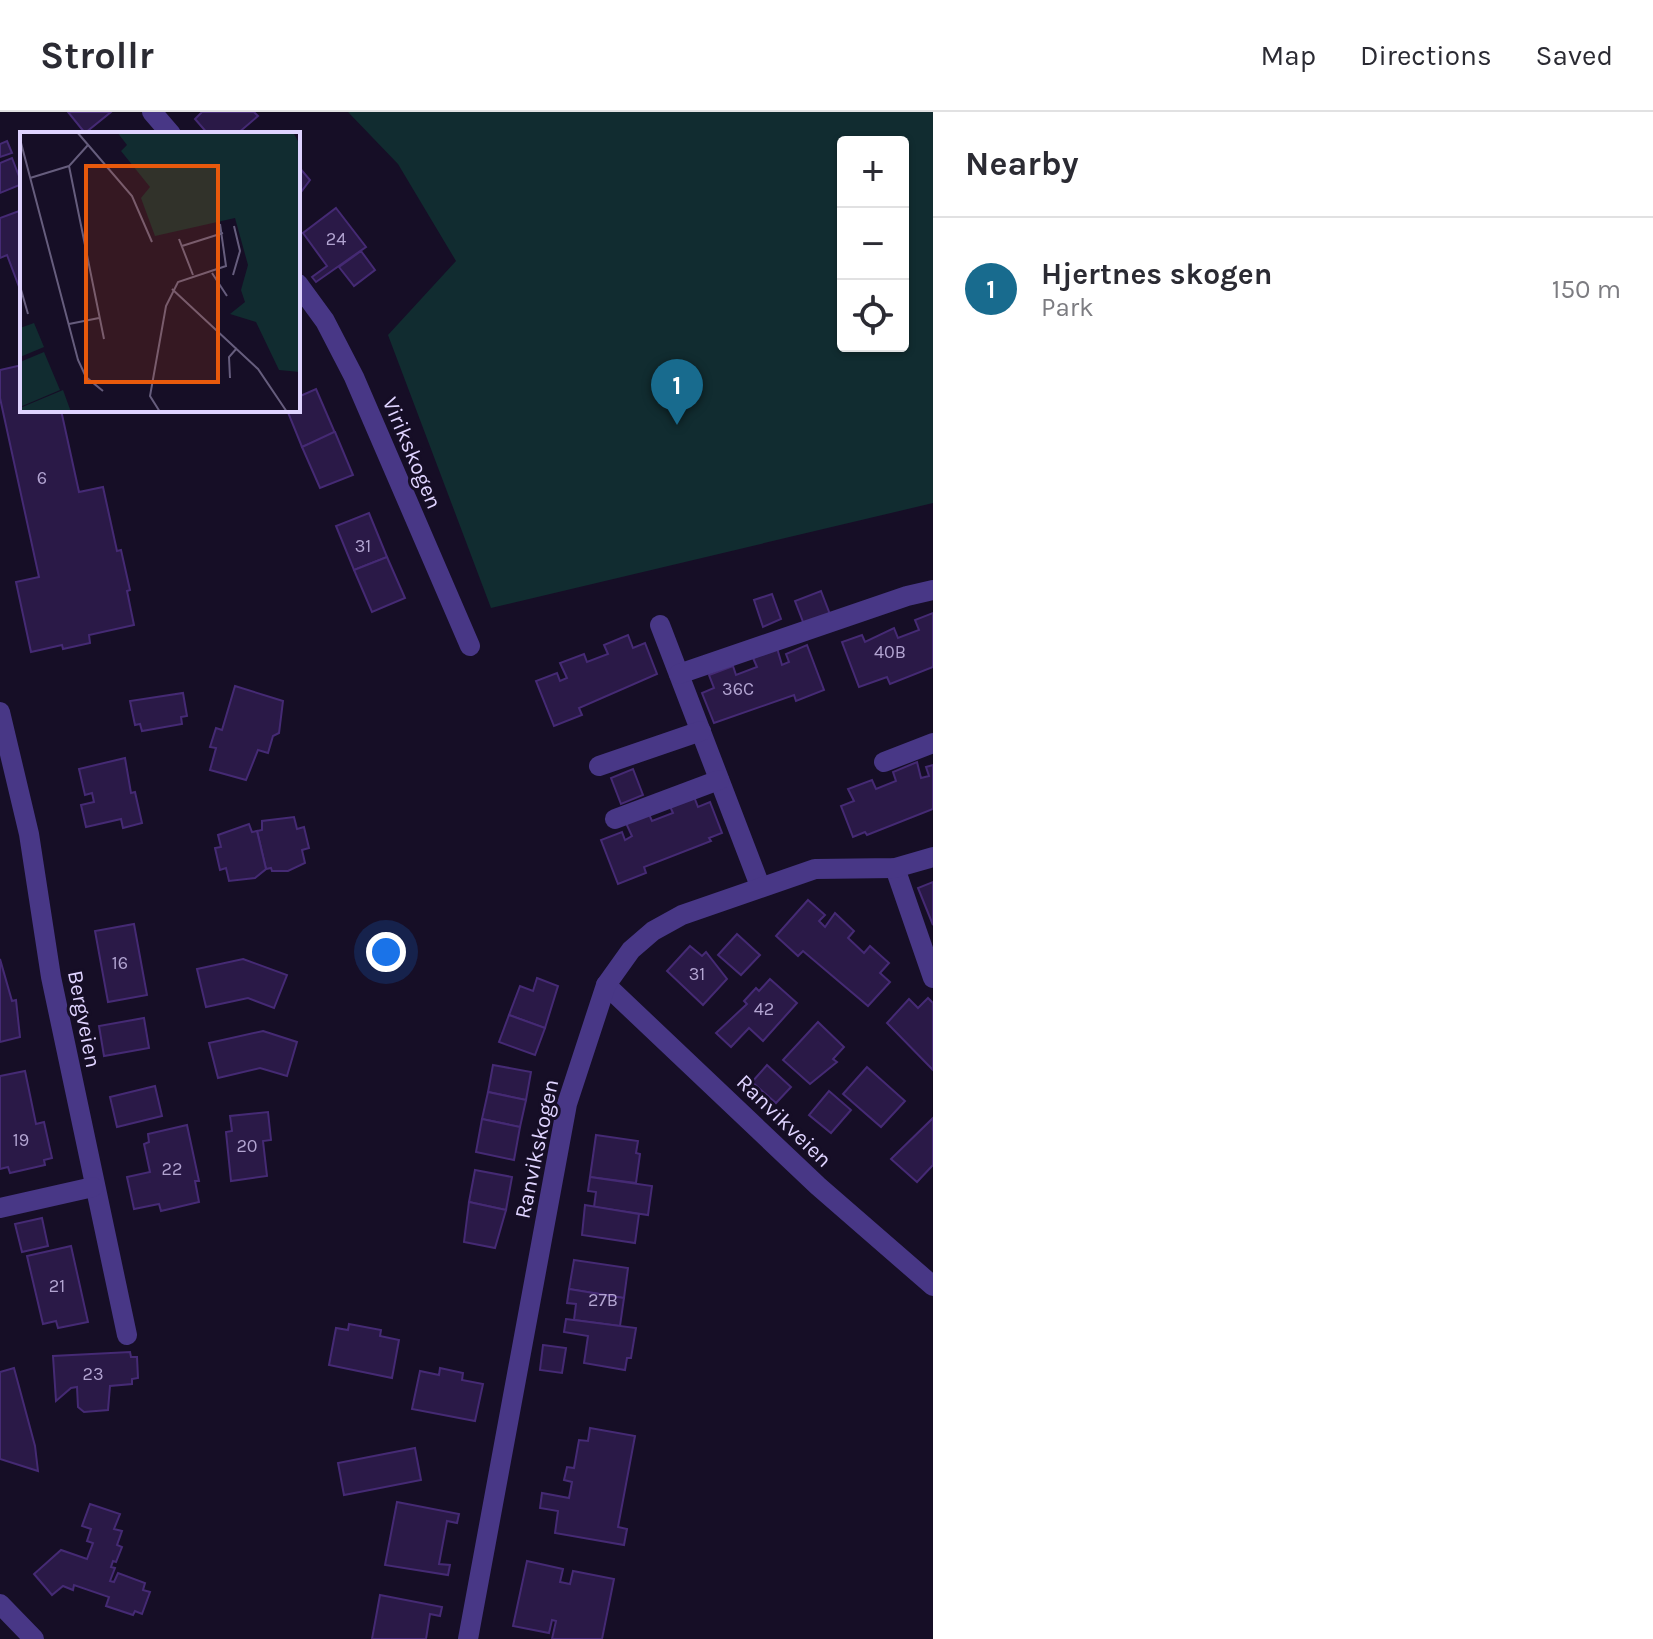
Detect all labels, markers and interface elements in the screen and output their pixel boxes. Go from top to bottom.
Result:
text: Strollr [40,33,154,78]
text: Map [1261,39,1316,72]
text: Directions [1360,39,1492,72]
text: Saved [1536,39,1613,72]
inset map [20,132,300,412]
map controls [837,136,909,352]
button: + [837,136,909,208]
text: Nearby [965,144,1079,184]
button: − [837,208,909,280]
house number: 24 [326,228,346,250]
text: Hjertnes skogen [1041,256,1272,292]
text: 1 [986,274,996,305]
text: 150 m [1552,274,1621,305]
button: locate [837,280,909,352]
text: Park [1041,292,1094,323]
pin: 1 [651,359,703,425]
street label: Virikskogen [377,393,447,513]
house number: 6 [37,467,47,489]
house number: 31 [355,535,371,557]
house number: 40B [874,641,906,663]
house number: 36C [722,678,754,700]
your location [366,932,406,972]
house number: 16 [112,952,128,974]
house number: 31 [689,963,705,985]
street label: Bergveien [62,968,106,1070]
house number: 42 [754,998,774,1020]
street label: Ranvikveien [731,1069,837,1173]
street label: Ranvikskogen [510,1077,564,1221]
house number: 19 [13,1129,29,1151]
house number: 20 [236,1135,258,1157]
house number: 22 [162,1158,182,1180]
house number: 21 [49,1275,65,1297]
house number: 27B [588,1289,618,1311]
house number: 23 [82,1363,104,1385]

